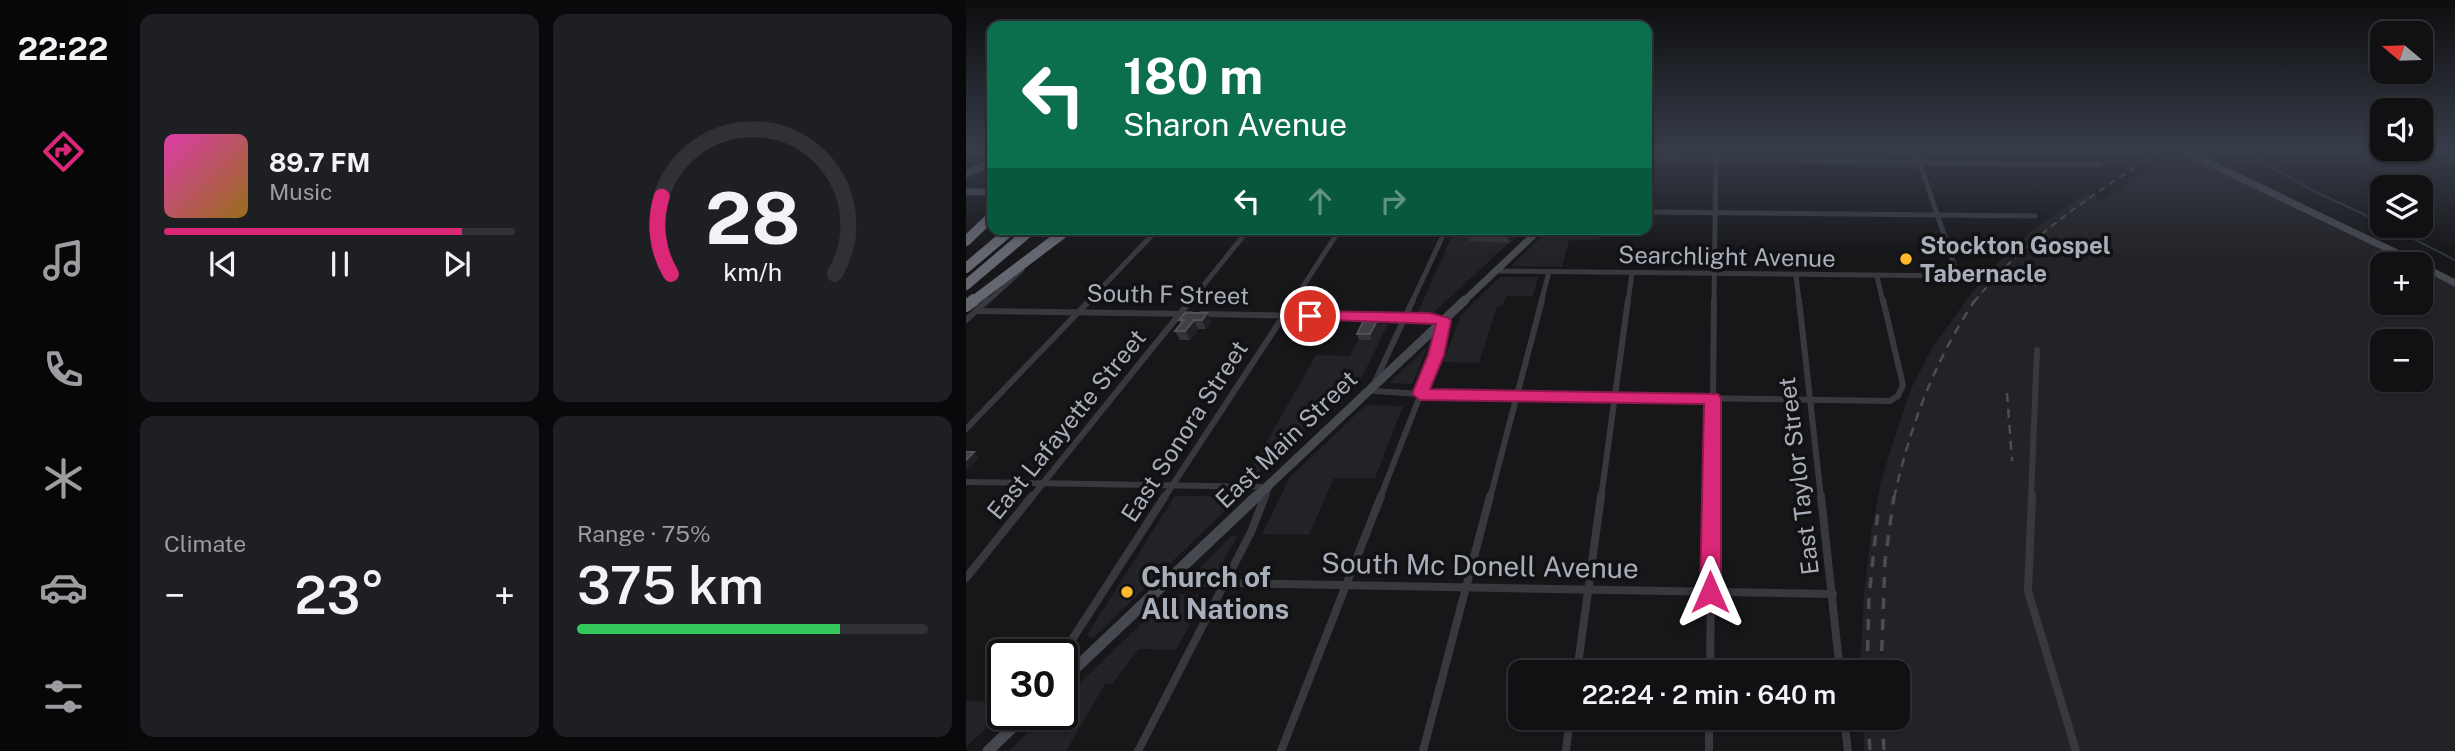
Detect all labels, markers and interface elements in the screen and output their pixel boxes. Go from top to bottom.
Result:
north arrow [2370,21,2432,84]
map controls [2370,21,2433,392]
text: 22:22 [18,30,108,67]
text: 180 m [1123,47,1263,105]
icon: left [1008,49,1099,140]
button: sound [2370,98,2433,161]
text: Sharon Avenue [1123,106,1347,143]
icon: directions [39,127,88,176]
text: 89.7 FM [269,147,370,178]
button: layers [2370,175,2433,238]
text: 28 [705,176,800,261]
text: Music [269,178,333,205]
icon: left [1228,182,1266,220]
icon: ahead [1301,182,1339,220]
icon: right [1374,182,1412,220]
place label: Stockton Gospel Tabernacle [1920,231,2111,287]
icon: music [39,236,88,285]
street label: Searchlight Avenue [1618,240,1836,272]
icon: previous [204,245,242,283]
icon: pause [321,245,359,283]
icon: next [438,245,476,283]
marker: Stockton Gospel Tabernacle [1898,251,1914,267]
button: + [2370,252,2433,315]
text: km/h [723,257,782,287]
street label: South F Street [1086,279,1250,309]
pin [1280,286,1340,346]
icon: arrive [1291,297,1329,335]
street label: East Lafayette Street [981,324,1151,524]
button: − [2370,329,2433,392]
street label: East Sonora Street [1115,335,1253,527]
icon: phone [39,345,88,394]
street label: East Main Street [1210,365,1362,513]
street label: East Taylor Street [1772,376,1824,576]
icon: climate [39,454,88,503]
text: Range · 75% [577,520,711,547]
text: Climate [164,530,246,557]
street label: South Mc Donell Avenue [1321,546,1639,584]
text: 375 km [577,555,764,616]
position arrow [1673,555,1747,629]
place label: Church of All Nations [1141,560,1289,625]
icon: car [39,563,88,612]
text: 23° [294,565,385,626]
text: − [164,573,185,618]
text: + [494,573,515,618]
marker: Church of All Nations [1119,584,1135,600]
speed limit sign: 30 [987,639,1078,730]
icon: filters [39,672,88,721]
text: 22:24 · 2 min · 640 m [1582,679,1836,710]

